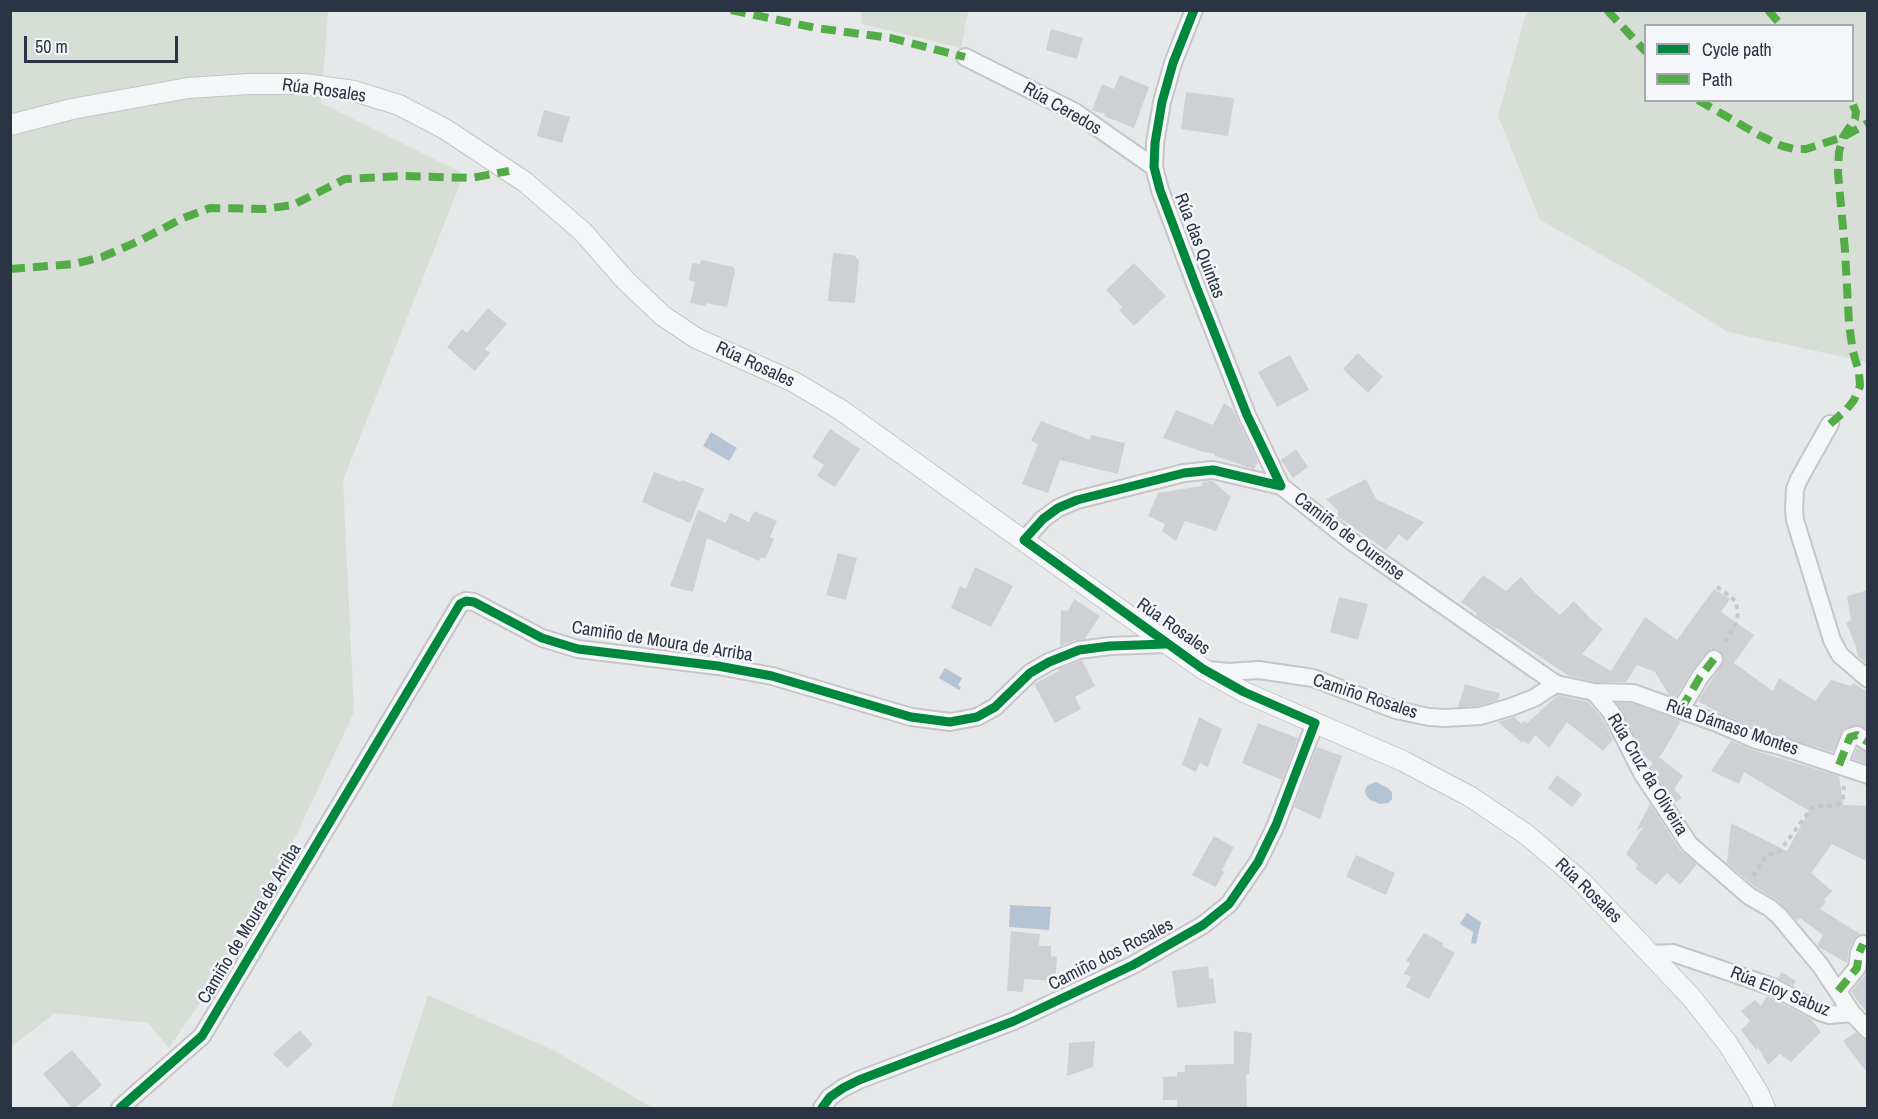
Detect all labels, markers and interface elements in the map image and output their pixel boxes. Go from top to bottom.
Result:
scale bar [27,24,182,62]
legend [1644,24,1854,102]
text: 50 m [35,34,68,59]
text: Cycle path [1702,37,1772,62]
text: Path [1702,67,1732,92]
street label: Rúa Rosales [281,74,367,108]
street label: Rúa Ceredos [1019,78,1105,140]
street label: Rúa das Quintas [1169,190,1229,302]
street label: Rúa Rosales [712,337,798,393]
street label: Camiño de Ourense [1289,488,1409,586]
street label: Rúa Rosales [1132,594,1214,660]
street label: Camiño de Moura de Arriba [570,617,754,667]
street label: Camiño Rosales [1310,670,1420,724]
street label: Rúa Dámaso Montes [1663,695,1801,761]
street label: Rúa Cruz da Oliveira [1602,710,1692,840]
street label: Camiño de Moura de Arriba [194,840,306,1008]
street label: Rúa Rosales [1550,854,1626,928]
street label: Camiño dos Rosales [1045,914,1177,996]
street label: Rúa Eloy Sabuz [1727,962,1833,1022]

